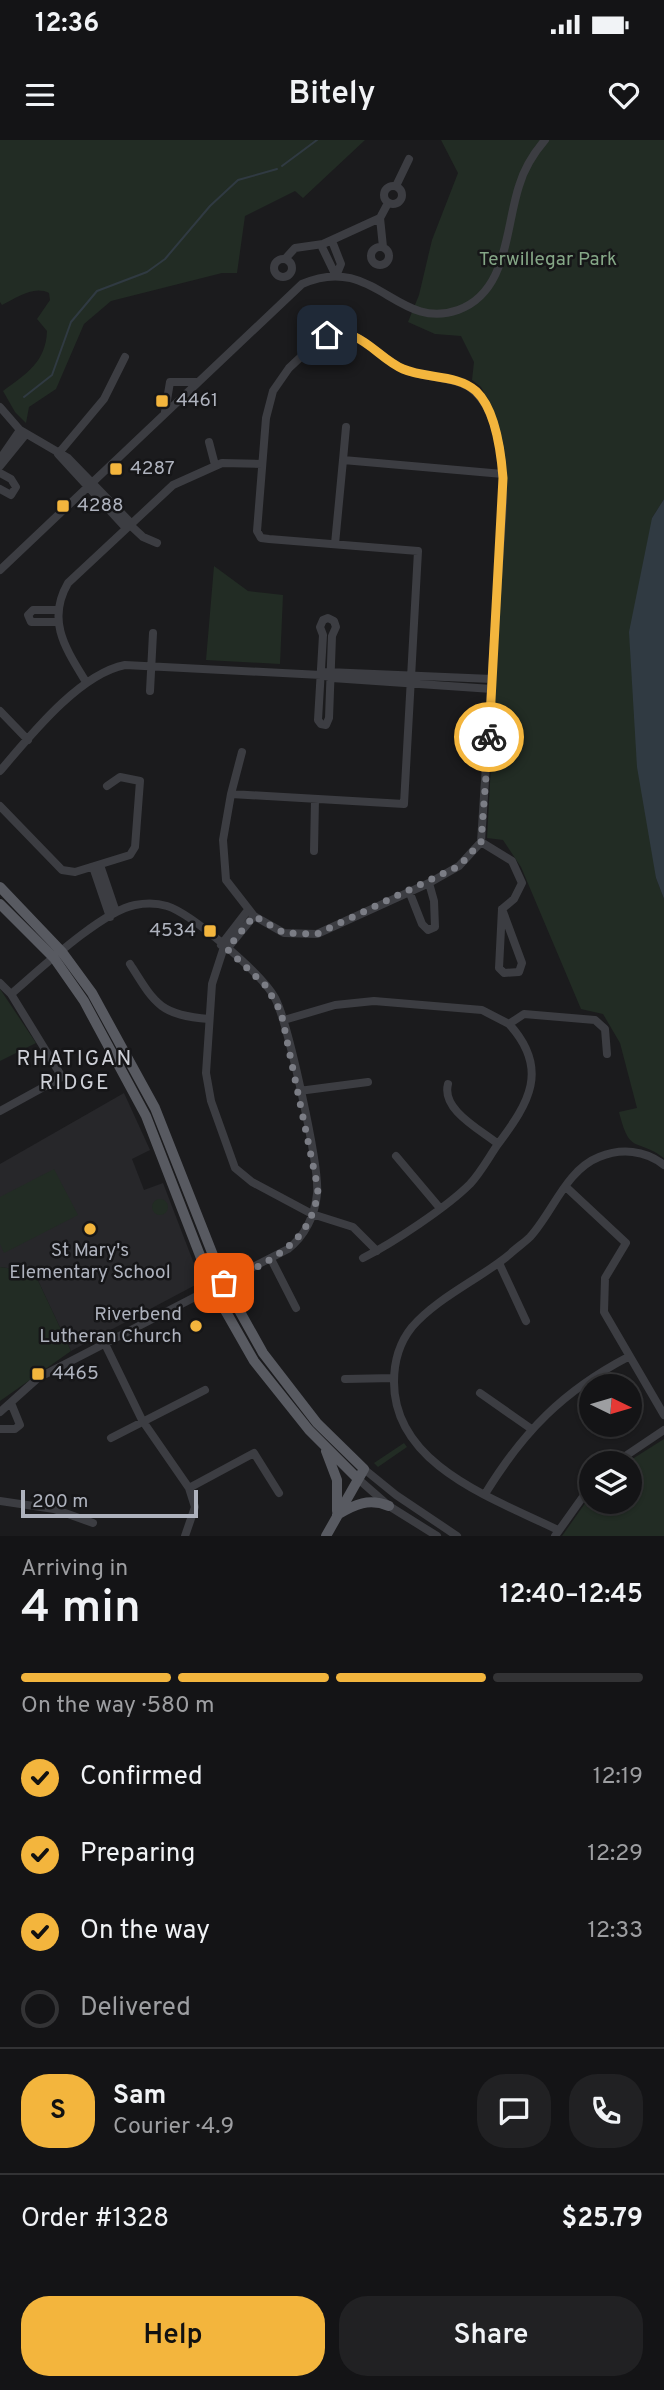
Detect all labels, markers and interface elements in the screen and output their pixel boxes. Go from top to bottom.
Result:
text: 12:36 [35,8,99,41]
text: Bitely [288,75,376,115]
icon: menu [21,76,59,114]
icon: heart [605,76,643,114]
park label: Terwillegar Park [479,248,617,272]
pin [297,305,357,365]
icon: home [308,316,346,354]
place label: 4461 [176,389,218,413]
marker: 4461 [154,393,170,409]
place label: 4287 [130,457,175,481]
marker: 4287 [108,461,124,477]
place label: 4288 [77,494,124,518]
marker: 4288 [55,498,71,514]
courier [454,702,524,772]
icon: bike [470,718,508,756]
place label: 4534 [149,919,196,943]
marker: 4534 [202,923,218,939]
district label: RHATIGAN RIDGE [17,1046,133,1097]
marker: St Mary's Elementary School [82,1221,98,1237]
place label: St Mary's Elementary School [9,1239,171,1285]
pin [194,1253,254,1313]
icon: bag [205,1264,243,1302]
place label: Riverbend Lutheran Church [39,1303,182,1349]
marker: Riverbend Lutheran Church [188,1318,204,1334]
place label: 4465 [52,1362,99,1386]
marker: 4465 [30,1366,46,1382]
north arrow [579,1374,642,1437]
map controls [579,1374,642,1514]
button: layers [579,1451,642,1514]
scale bar [21,1487,198,1519]
text: 200 m [32,1490,88,1514]
text: Arriving in [21,1555,128,1584]
text: 12:40–12:45 [499,1579,643,1612]
text: 4 min [21,1580,141,1639]
text: On the way · 580 m [21,1692,215,1721]
icon: check [21,1759,59,1797]
text: Confirmed [80,1761,203,1794]
text: 12:19 [593,1763,643,1792]
icon: check [21,1836,59,1874]
text: Preparing [80,1838,195,1871]
text: 12:29 [587,1840,643,1869]
icon: check [21,1913,59,1951]
text: On the way [80,1915,210,1948]
text: 12:33 [587,1917,643,1946]
text: Delivered [80,1992,191,2025]
button: chat [477,2074,551,2148]
button: phone [569,2074,643,2148]
text: Sam [113,2080,166,2113]
text: S [50,2095,66,2128]
text: Courier · 4.9 [113,2113,234,2142]
text: Order #1328 [21,2203,169,2236]
text: $25.79 [561,2203,643,2236]
button: Help [21,2296,325,2376]
button: Share [339,2296,643,2376]

